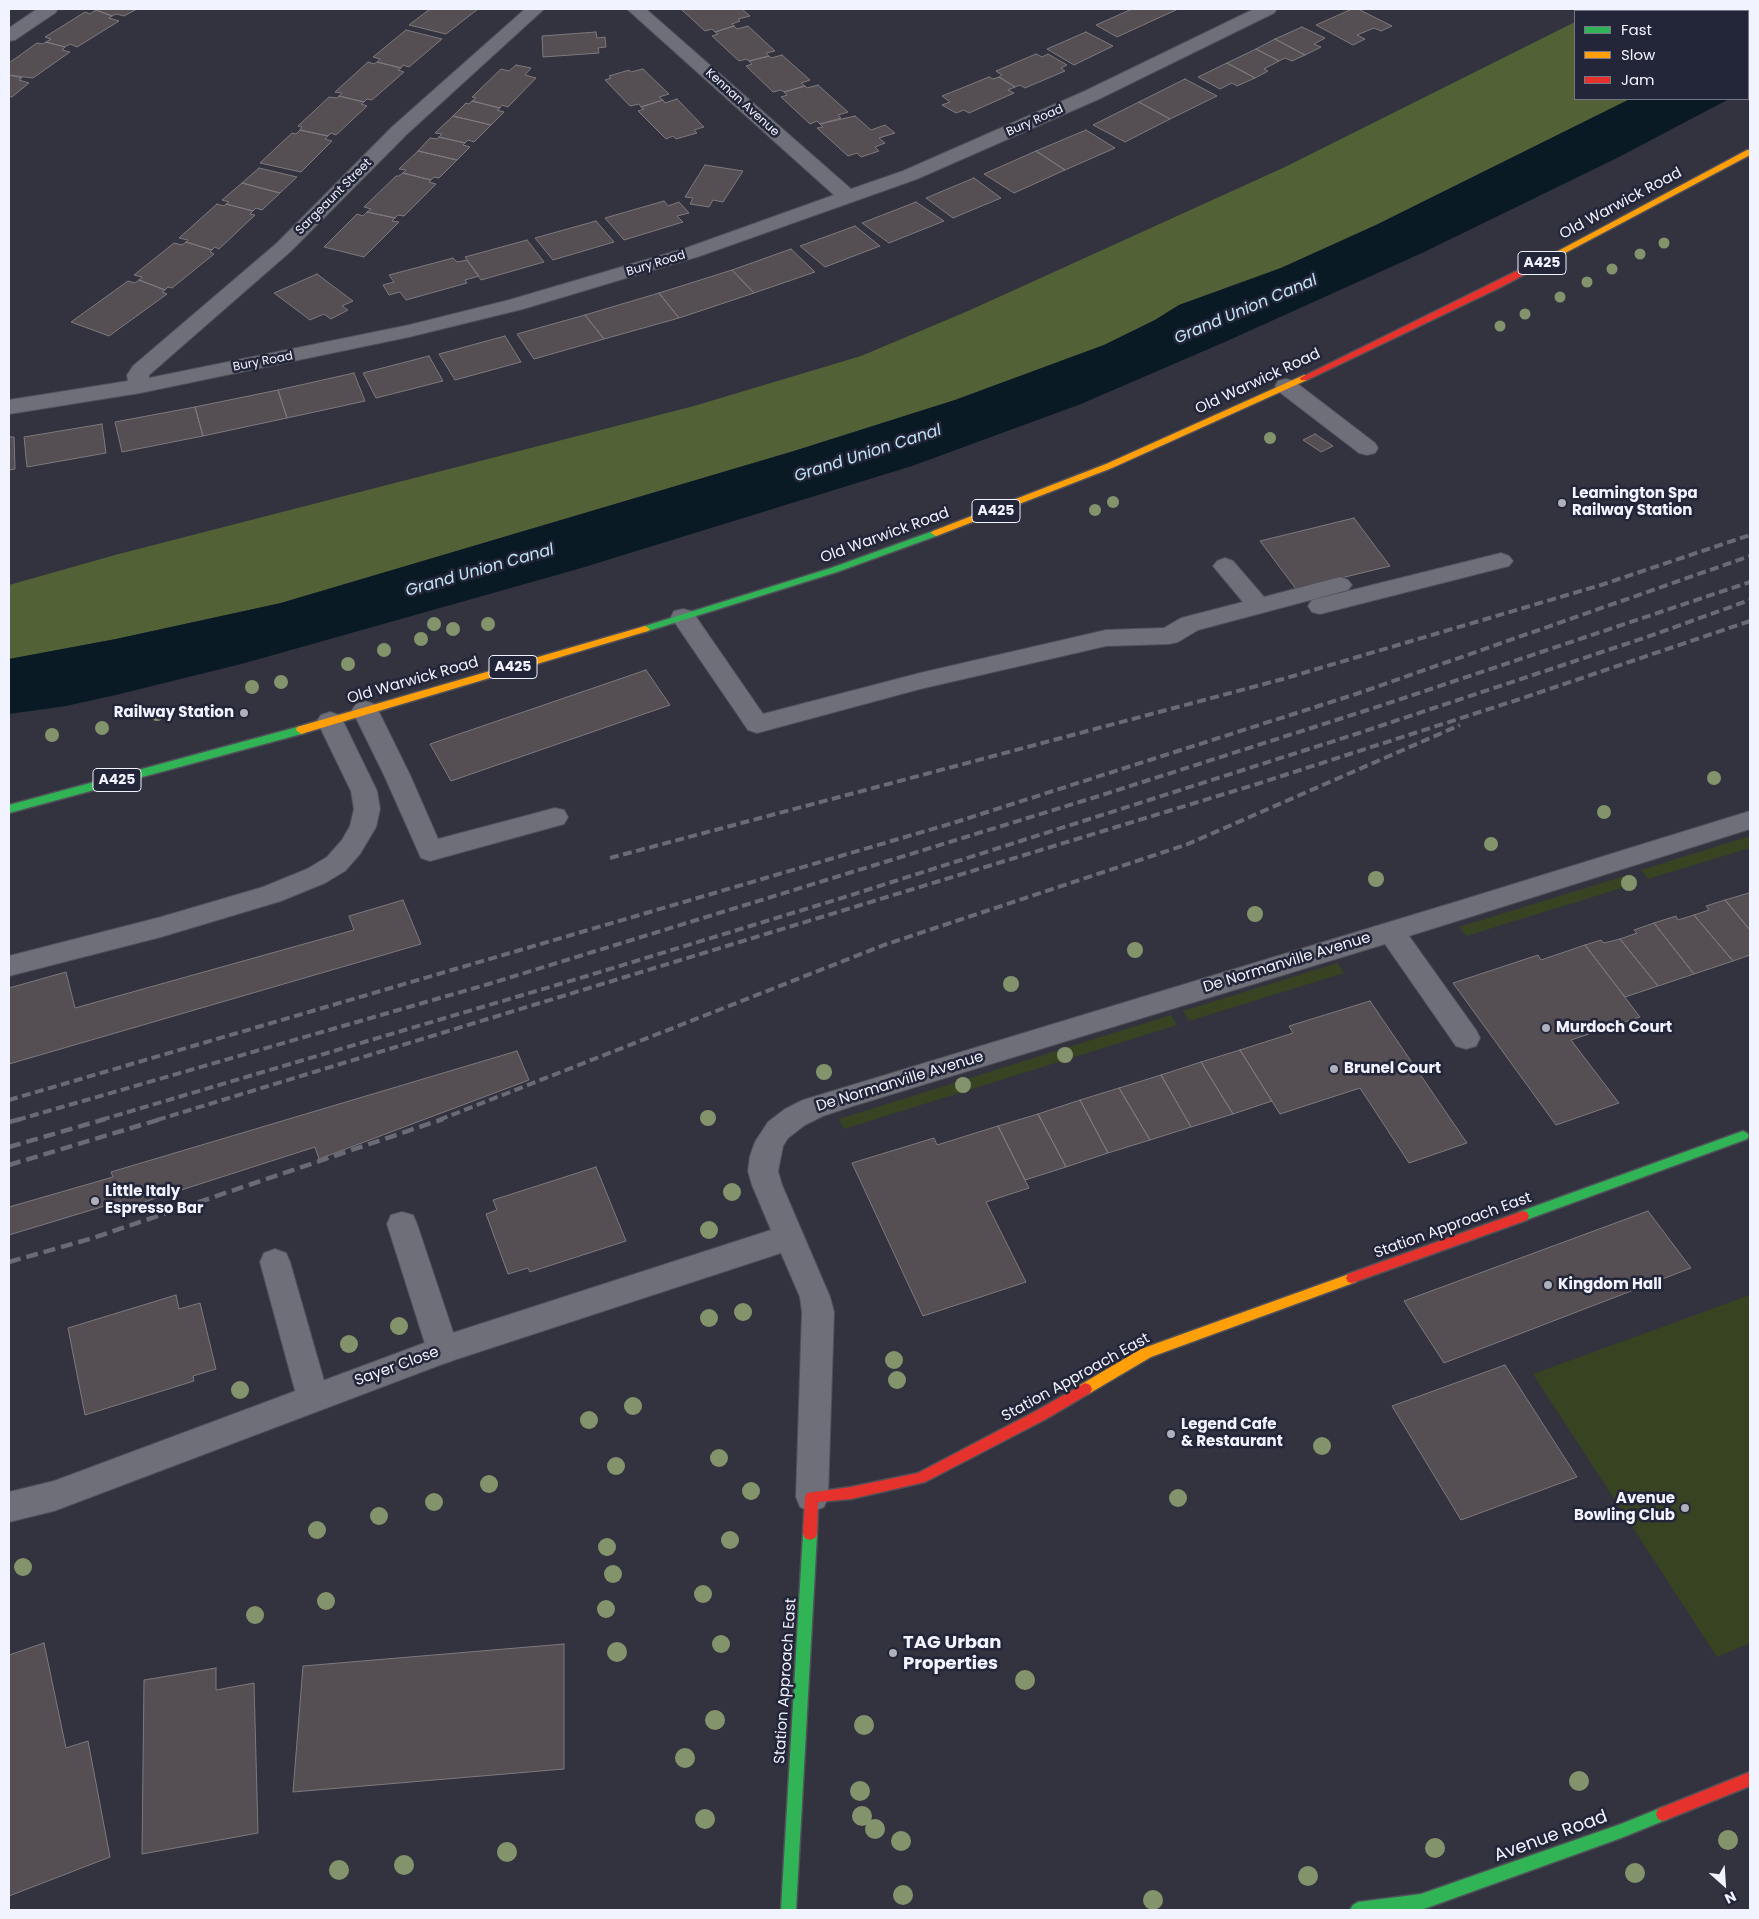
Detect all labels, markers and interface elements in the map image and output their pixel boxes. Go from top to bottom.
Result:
legend [1574,10,1749,100]
text: Fast [1621,19,1652,40]
text: Slow [1621,44,1655,65]
street label: Kennan Avenue [702,66,782,140]
text: Jam [1621,69,1655,90]
street label: Bury Road [1004,102,1066,140]
street label: Sargeaunt Street [293,156,375,238]
street label: Old Warwick Road [1557,164,1685,244]
street label: Bury Road [625,248,687,280]
road number: A425 [1518,252,1566,274]
water label: Grand Union Canal [1172,271,1320,349]
street label: Old Warwick Road [1193,345,1323,419]
street label: Bury Road [232,349,294,375]
water label: Grand Union Canal [792,421,944,487]
place label: Leamington Spa Railway Station [1572,485,1698,520]
marker: Leamington Spa Railway Station [1556,497,1568,509]
road number: A425 [972,500,1020,522]
street label: Old Warwick Road [818,504,952,568]
water label: Grand Union Canal [404,541,556,601]
street label: Old Warwick Road [345,654,481,708]
road number: A425 [489,656,537,679]
place label: Railway Station [114,704,234,722]
marker: Railway Station [238,707,250,719]
road number: A425 [93,768,141,792]
street label: De Normanville Avenue [1201,929,1373,997]
place label: Murdoch Court [1556,1019,1672,1037]
marker: Murdoch Court [1540,1022,1552,1034]
street label: De Normanville Avenue [814,1048,986,1116]
place label: Brunel Court [1344,1060,1441,1078]
marker: Brunel Court [1328,1063,1340,1075]
place label: Little Italy Espresso Bar [105,1183,203,1218]
street label: Station Approach East [1372,1189,1534,1263]
marker: Little Italy Espresso Bar [89,1195,101,1207]
place label: Kingdom Hall [1558,1276,1662,1294]
marker: Kingdom Hall [1542,1279,1554,1291]
street label: Station Approach East [999,1330,1153,1426]
street label: Sayer Close [352,1343,442,1391]
place label: Legend Cafe & Restaurant [1181,1416,1283,1451]
marker: Legend Cafe & Restaurant [1165,1428,1177,1440]
place label: Avenue Bowling Club [1574,1490,1675,1525]
marker: Avenue Bowling Club [1679,1502,1691,1514]
street label: Station Approach East [771,1597,801,1765]
place label: TAG Urban Properties [903,1632,1001,1675]
marker: TAG Urban Properties [887,1647,899,1659]
street label: Avenue Road [1491,1806,1611,1868]
north arrow [1699,1859,1749,1909]
text: N [1721,1886,1740,1909]

